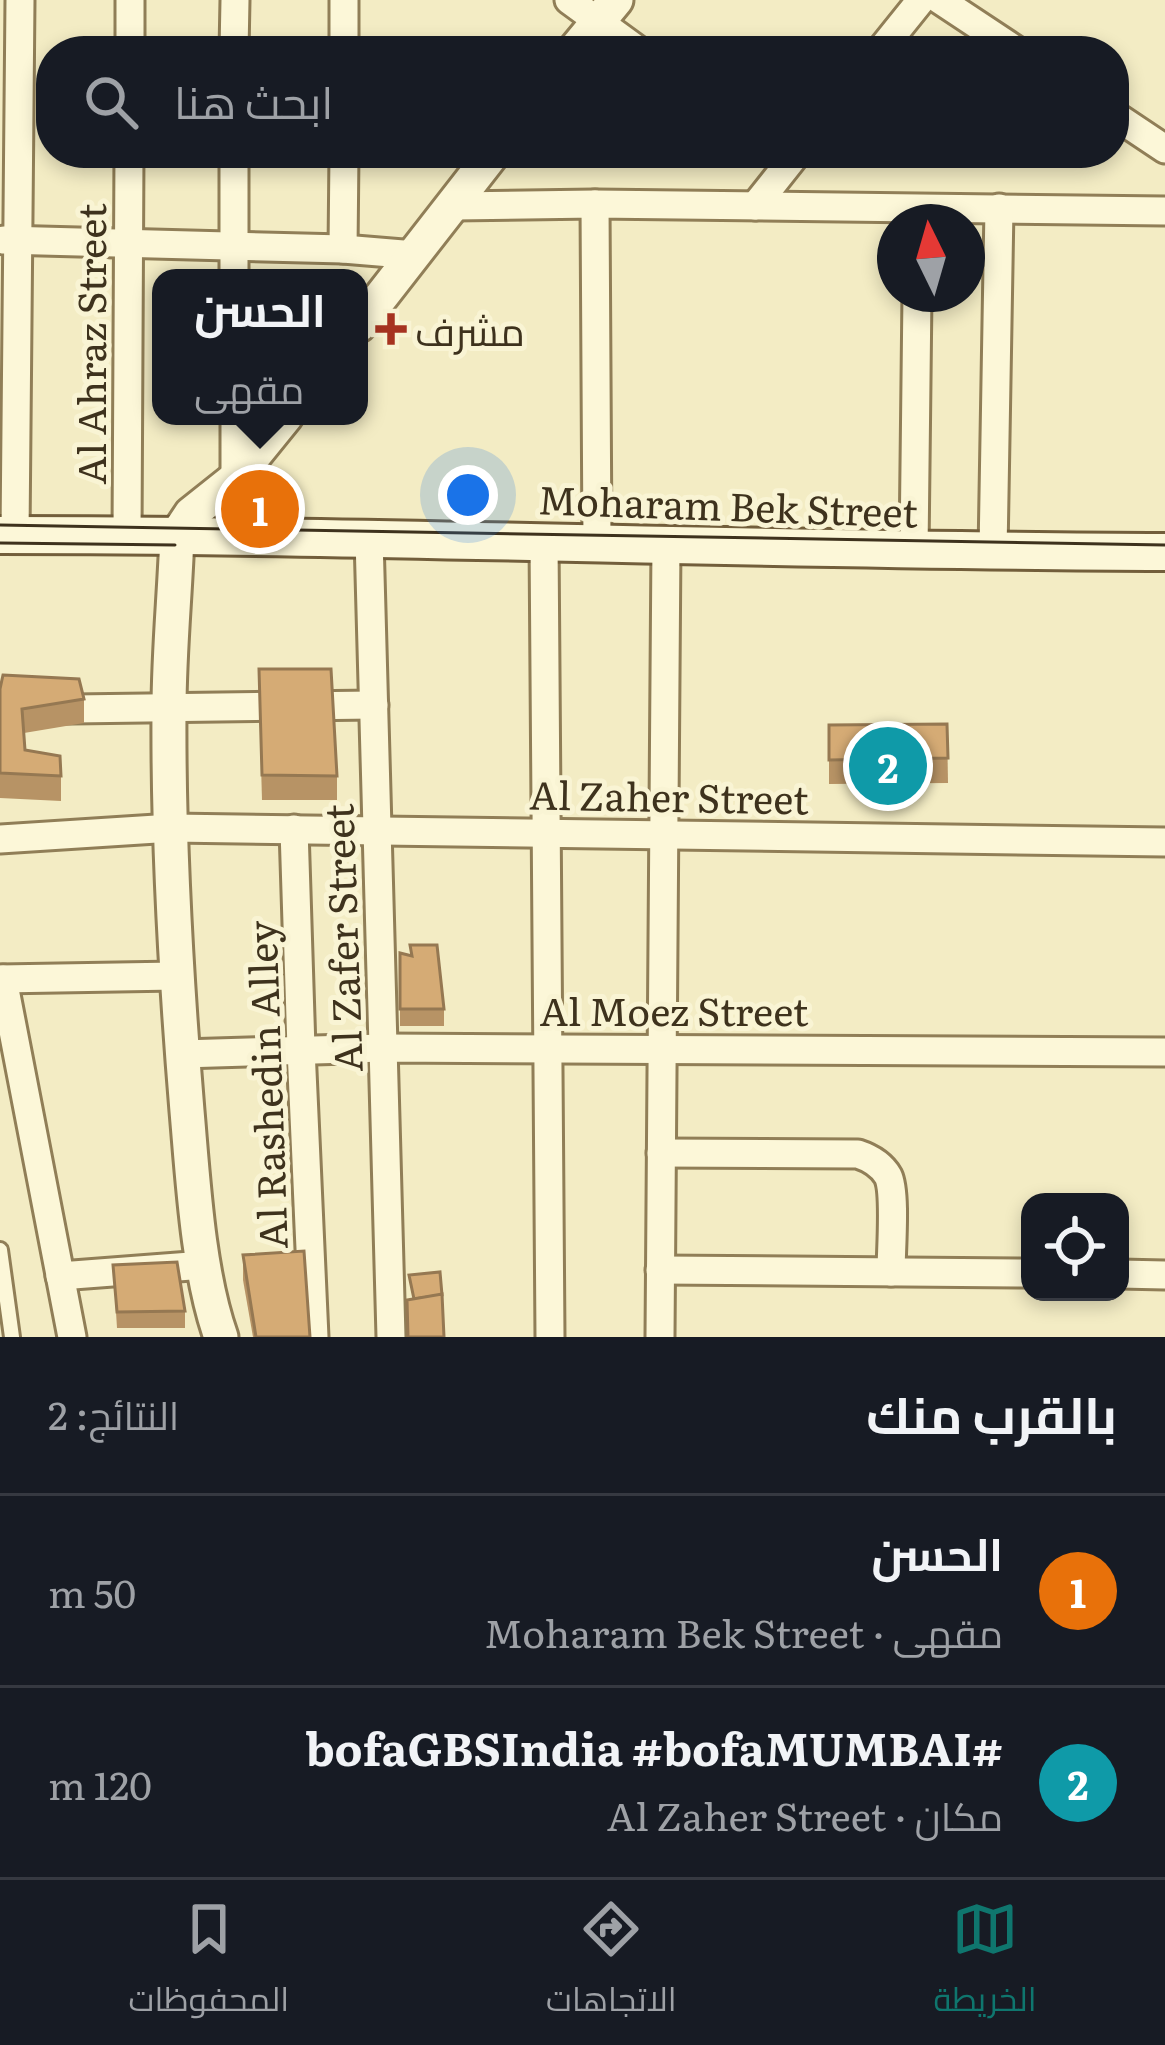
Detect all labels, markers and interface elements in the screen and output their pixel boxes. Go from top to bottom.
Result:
search box [36,36,1129,168]
text: ابحث هنا [174,66,333,133]
icon: search [78,69,144,135]
street label: Al Ahraz Street [60,203,118,485]
north arrow [877,204,985,312]
popup [152,269,368,425]
text: الحسن [194,274,326,341]
place label: مشرف [415,300,525,358]
marker: مشرف [378,316,404,342]
text: مقهى [194,358,304,416]
pin: 1 [221,464,299,554]
your location [438,465,498,525]
street label: Moharam Bek Street [537,468,919,540]
pin: 2 [849,721,927,811]
street label: Al Zaher Street [529,764,809,826]
street label: Al Zafer Street [307,803,375,1073]
street label: Al Rashedin Alley [230,919,300,1250]
street label: Al Moez Street [539,980,809,1038]
map controls [1021,1193,1129,1301]
button: locate [1021,1193,1129,1301]
text: بالقرب منك [866,1374,1117,1450]
text: النتائج: 2 [48,1384,179,1442]
text: الحسن [871,1518,1003,1585]
text: 50 m [48,1562,136,1620]
text: 1 [1070,1562,1086,1620]
text: مقهى · Moharam Bek Street [484,1602,1003,1660]
text: #bofaGBSIndia #bofaMUMBAI [305,1713,1003,1780]
text: 120 m [48,1754,152,1812]
text: 2 [1068,1754,1088,1812]
text: مكان · Al Zaher Street [607,1785,1003,1843]
tab: المحفوظات [128,1896,289,2030]
tab: الاتجاهات [546,1896,677,2030]
tab: الخريطة [934,1896,1037,2030]

